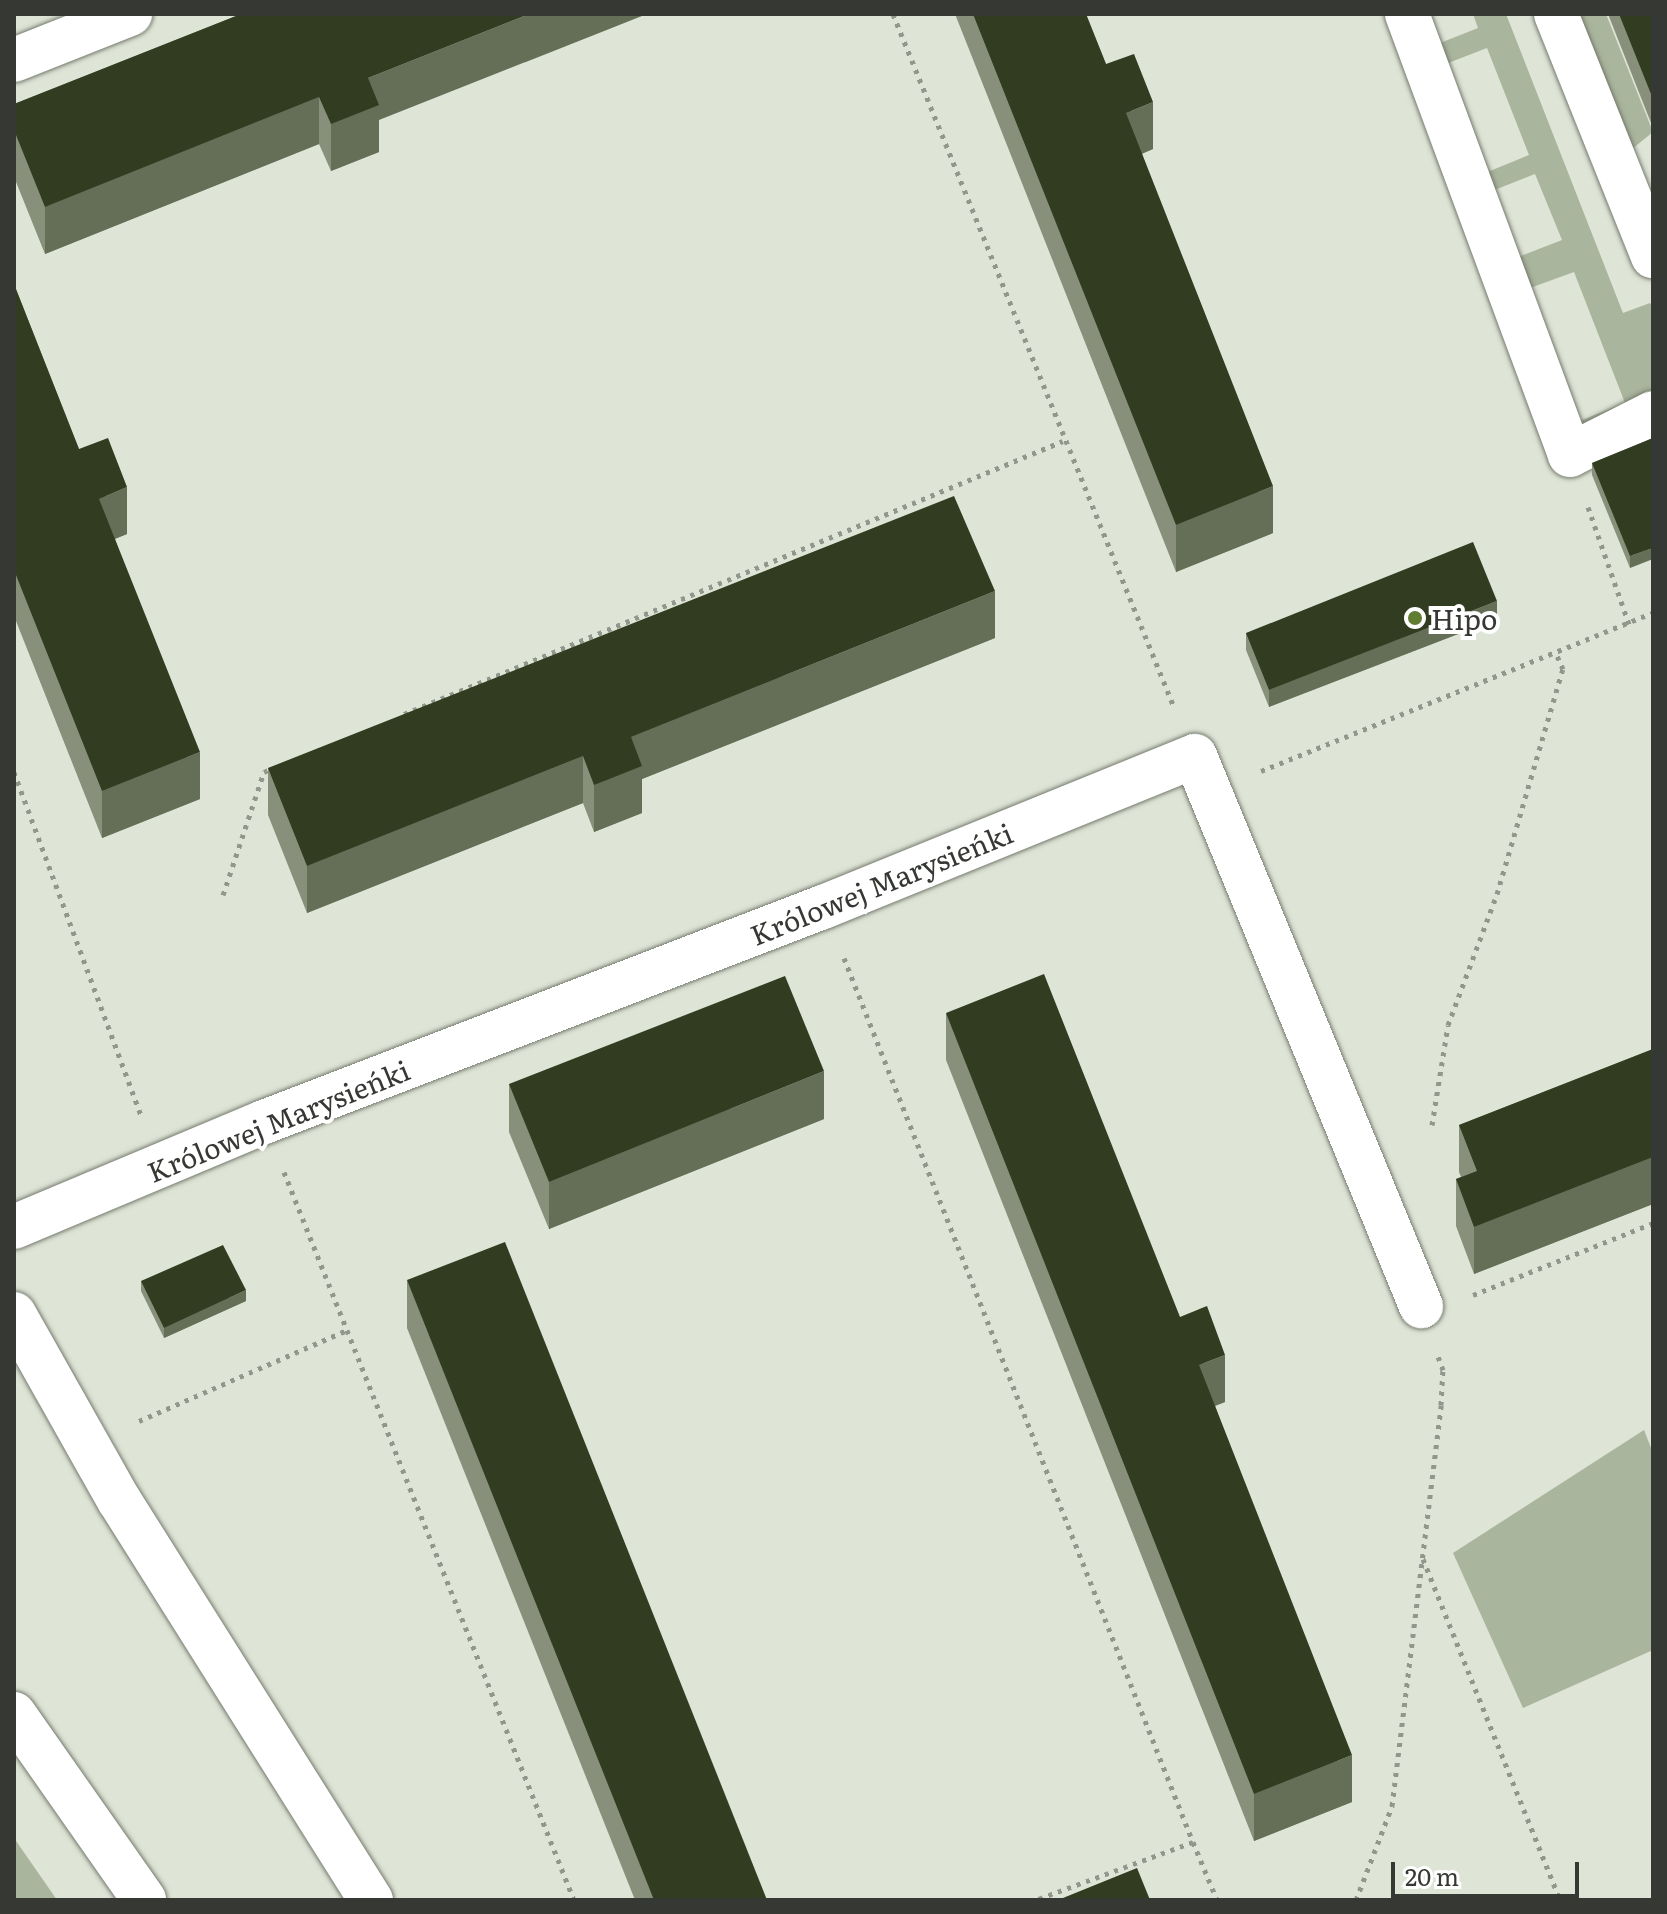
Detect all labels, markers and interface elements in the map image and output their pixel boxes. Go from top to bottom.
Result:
place label: Hipo [1431,601,1497,635]
marker: Hipo [1406,609,1424,627]
street label: Królowej Marysieńki [745,815,1017,951]
street label: Królowej Marysieńki [142,1052,414,1188]
scale bar [1395,1846,1583,1896]
text: 20 m [1405,1858,1459,1893]

